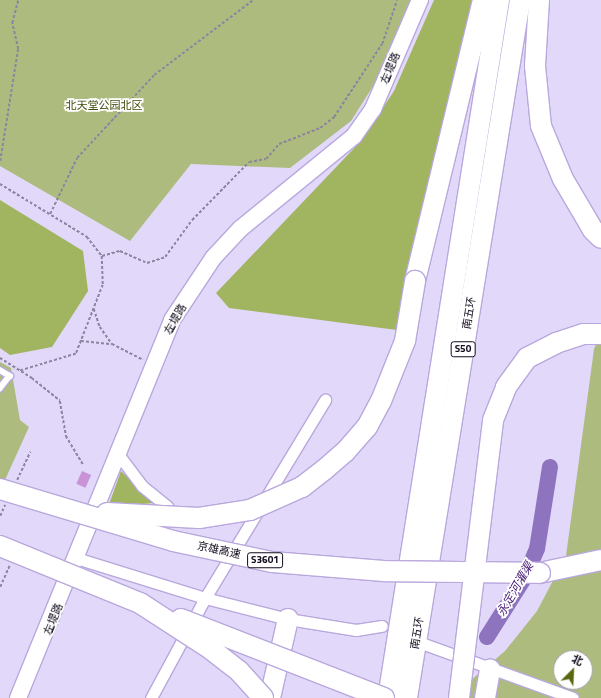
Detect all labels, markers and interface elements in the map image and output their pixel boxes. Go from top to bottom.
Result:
street label: 左堤路 [377,50,403,86]
park label: 北天堂公园北区 [66,98,142,112]
street label: 南五环 [460,296,478,330]
street label: 左堤路 [161,301,189,337]
road number: S50 [450,341,476,357]
street label: 京雄高速 [196,539,242,561]
road number: S3601 [247,552,283,568]
water label: 永定河灌渠 [494,559,536,619]
street label: 左堤路 [41,601,65,637]
street label: 南五环 [408,616,426,650]
north arrow [553,650,593,690]
text: 北 [569,650,586,669]

